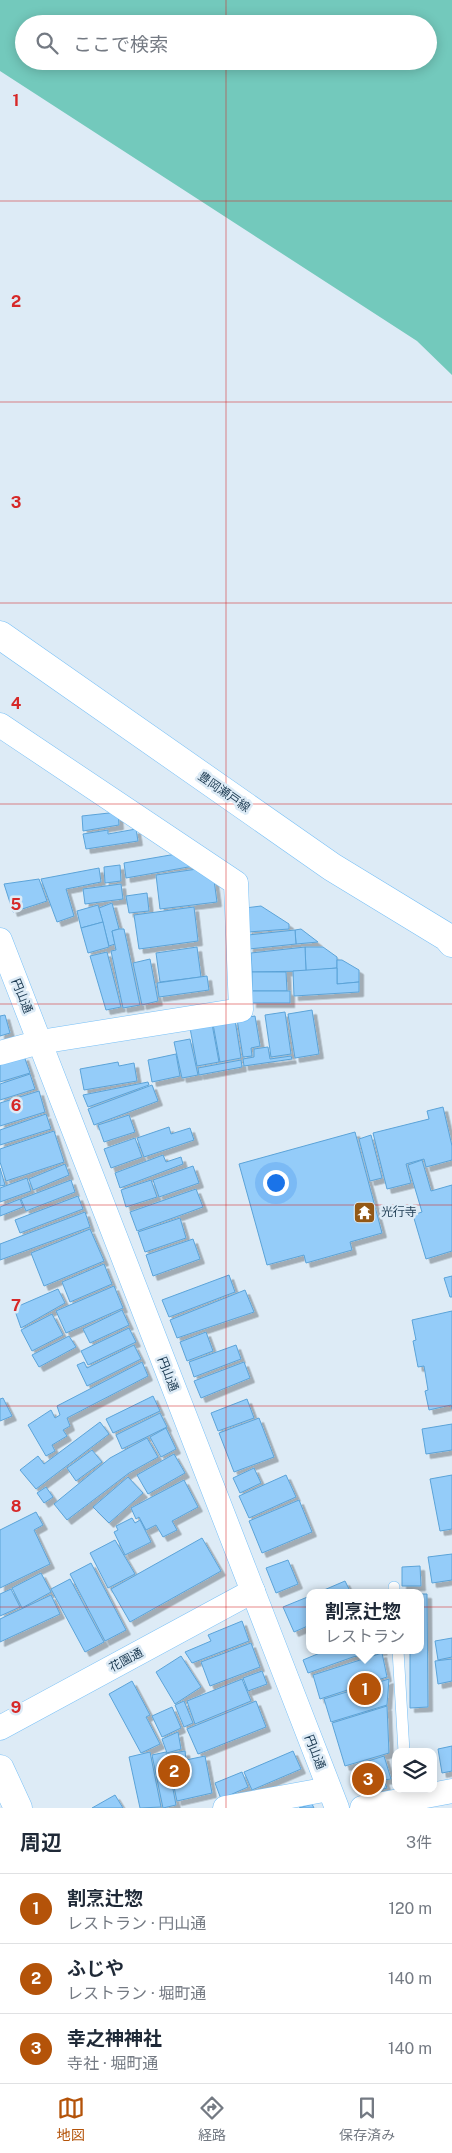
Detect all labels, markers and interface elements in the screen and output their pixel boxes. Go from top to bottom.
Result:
search box [15,15,437,70]
icon: search [33,29,61,57]
text: ここで検索 [73,33,168,55]
text: 1 [13,91,19,110]
text: 2 [11,292,21,311]
text: 3 [11,493,21,512]
text: 4 [11,694,22,713]
street label: 豊岡瀬戸線 [195,769,253,815]
text: 5 [11,895,22,914]
street label: 円山通 [9,977,35,1015]
text: 6 [11,1096,21,1115]
your location [263,1170,289,1196]
temple icon: 光行寺 [353,1200,377,1224]
place label: 光行寺 [381,1205,417,1219]
text: 7 [11,1296,21,1315]
street label: 円山通 [155,1355,181,1393]
text: 8 [11,1497,22,1516]
popup [306,1589,424,1654]
text: 割烹辻惣 [325,1600,401,1622]
text: レストラン [325,1627,405,1646]
street label: 花園通 [107,1645,145,1675]
pin: 1 [349,1670,381,1708]
text: 9 [11,1698,21,1717]
street label: 円山通 [302,1733,328,1771]
map controls [392,1748,437,1793]
button: layers [392,1748,437,1793]
pin: 2 [158,1752,190,1790]
pin: 3 [352,1760,384,1798]
text: 周辺 [20,1830,62,1855]
text: 3件 [406,1833,432,1852]
text: 割烹辻惣 [67,1887,143,1909]
text: 1 [33,1899,39,1918]
text: 120 m [388,1899,432,1918]
text: レストラン · 円山通 [67,1914,206,1933]
text: ふじや [67,1957,124,1979]
text: 2 [31,1969,41,1988]
text: 140 m [388,1969,432,1988]
text: レストラン · 堀町通 [67,1984,206,2003]
text: 幸之神神社 [67,2027,162,2049]
text: 3 [31,2039,41,2058]
text: 140 m [388,2039,432,2058]
text: 寺社 · 堀町通 [67,2054,158,2073]
tab: 地図 [57,2094,85,2144]
tab: 経路 [198,2094,226,2144]
tab: 保存済み [339,2094,395,2144]

